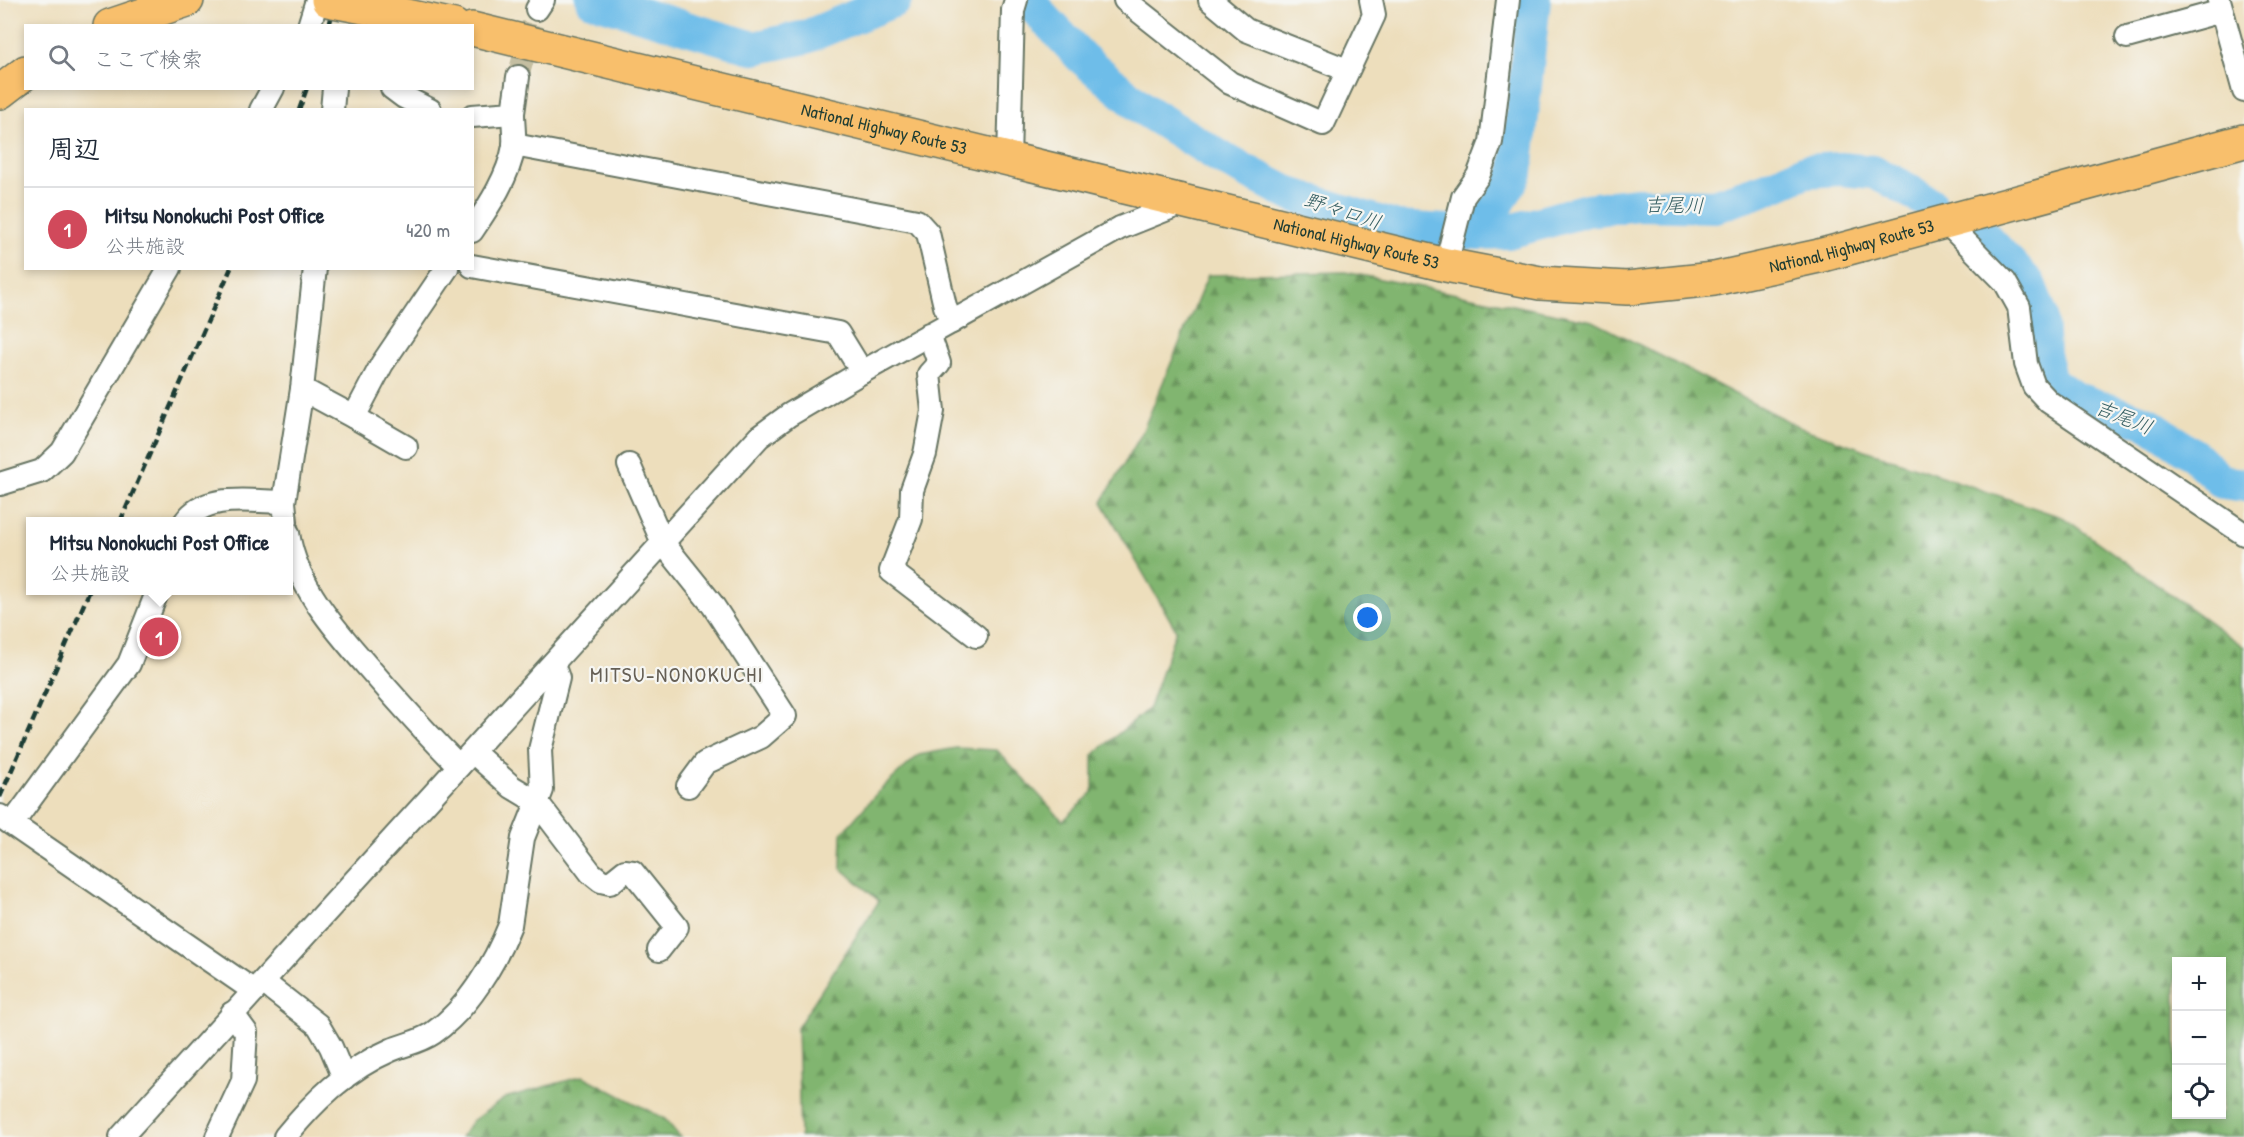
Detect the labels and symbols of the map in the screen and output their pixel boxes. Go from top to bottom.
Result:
street label: National Highway Route 53 [799,96,969,160]
water label: 野々口川 [1301,185,1385,236]
water label: 吉尾川 [1644,190,1704,219]
street label: National Highway Route 53 [1271,211,1442,275]
street label: National Highway Route 53 [1767,212,1937,279]
water label: 吉尾川 [2091,393,2157,440]
your location [1353,603,1382,632]
pin: 1 [140,614,178,660]
district label: MITSU-NONOKUCHI [590,660,764,689]

